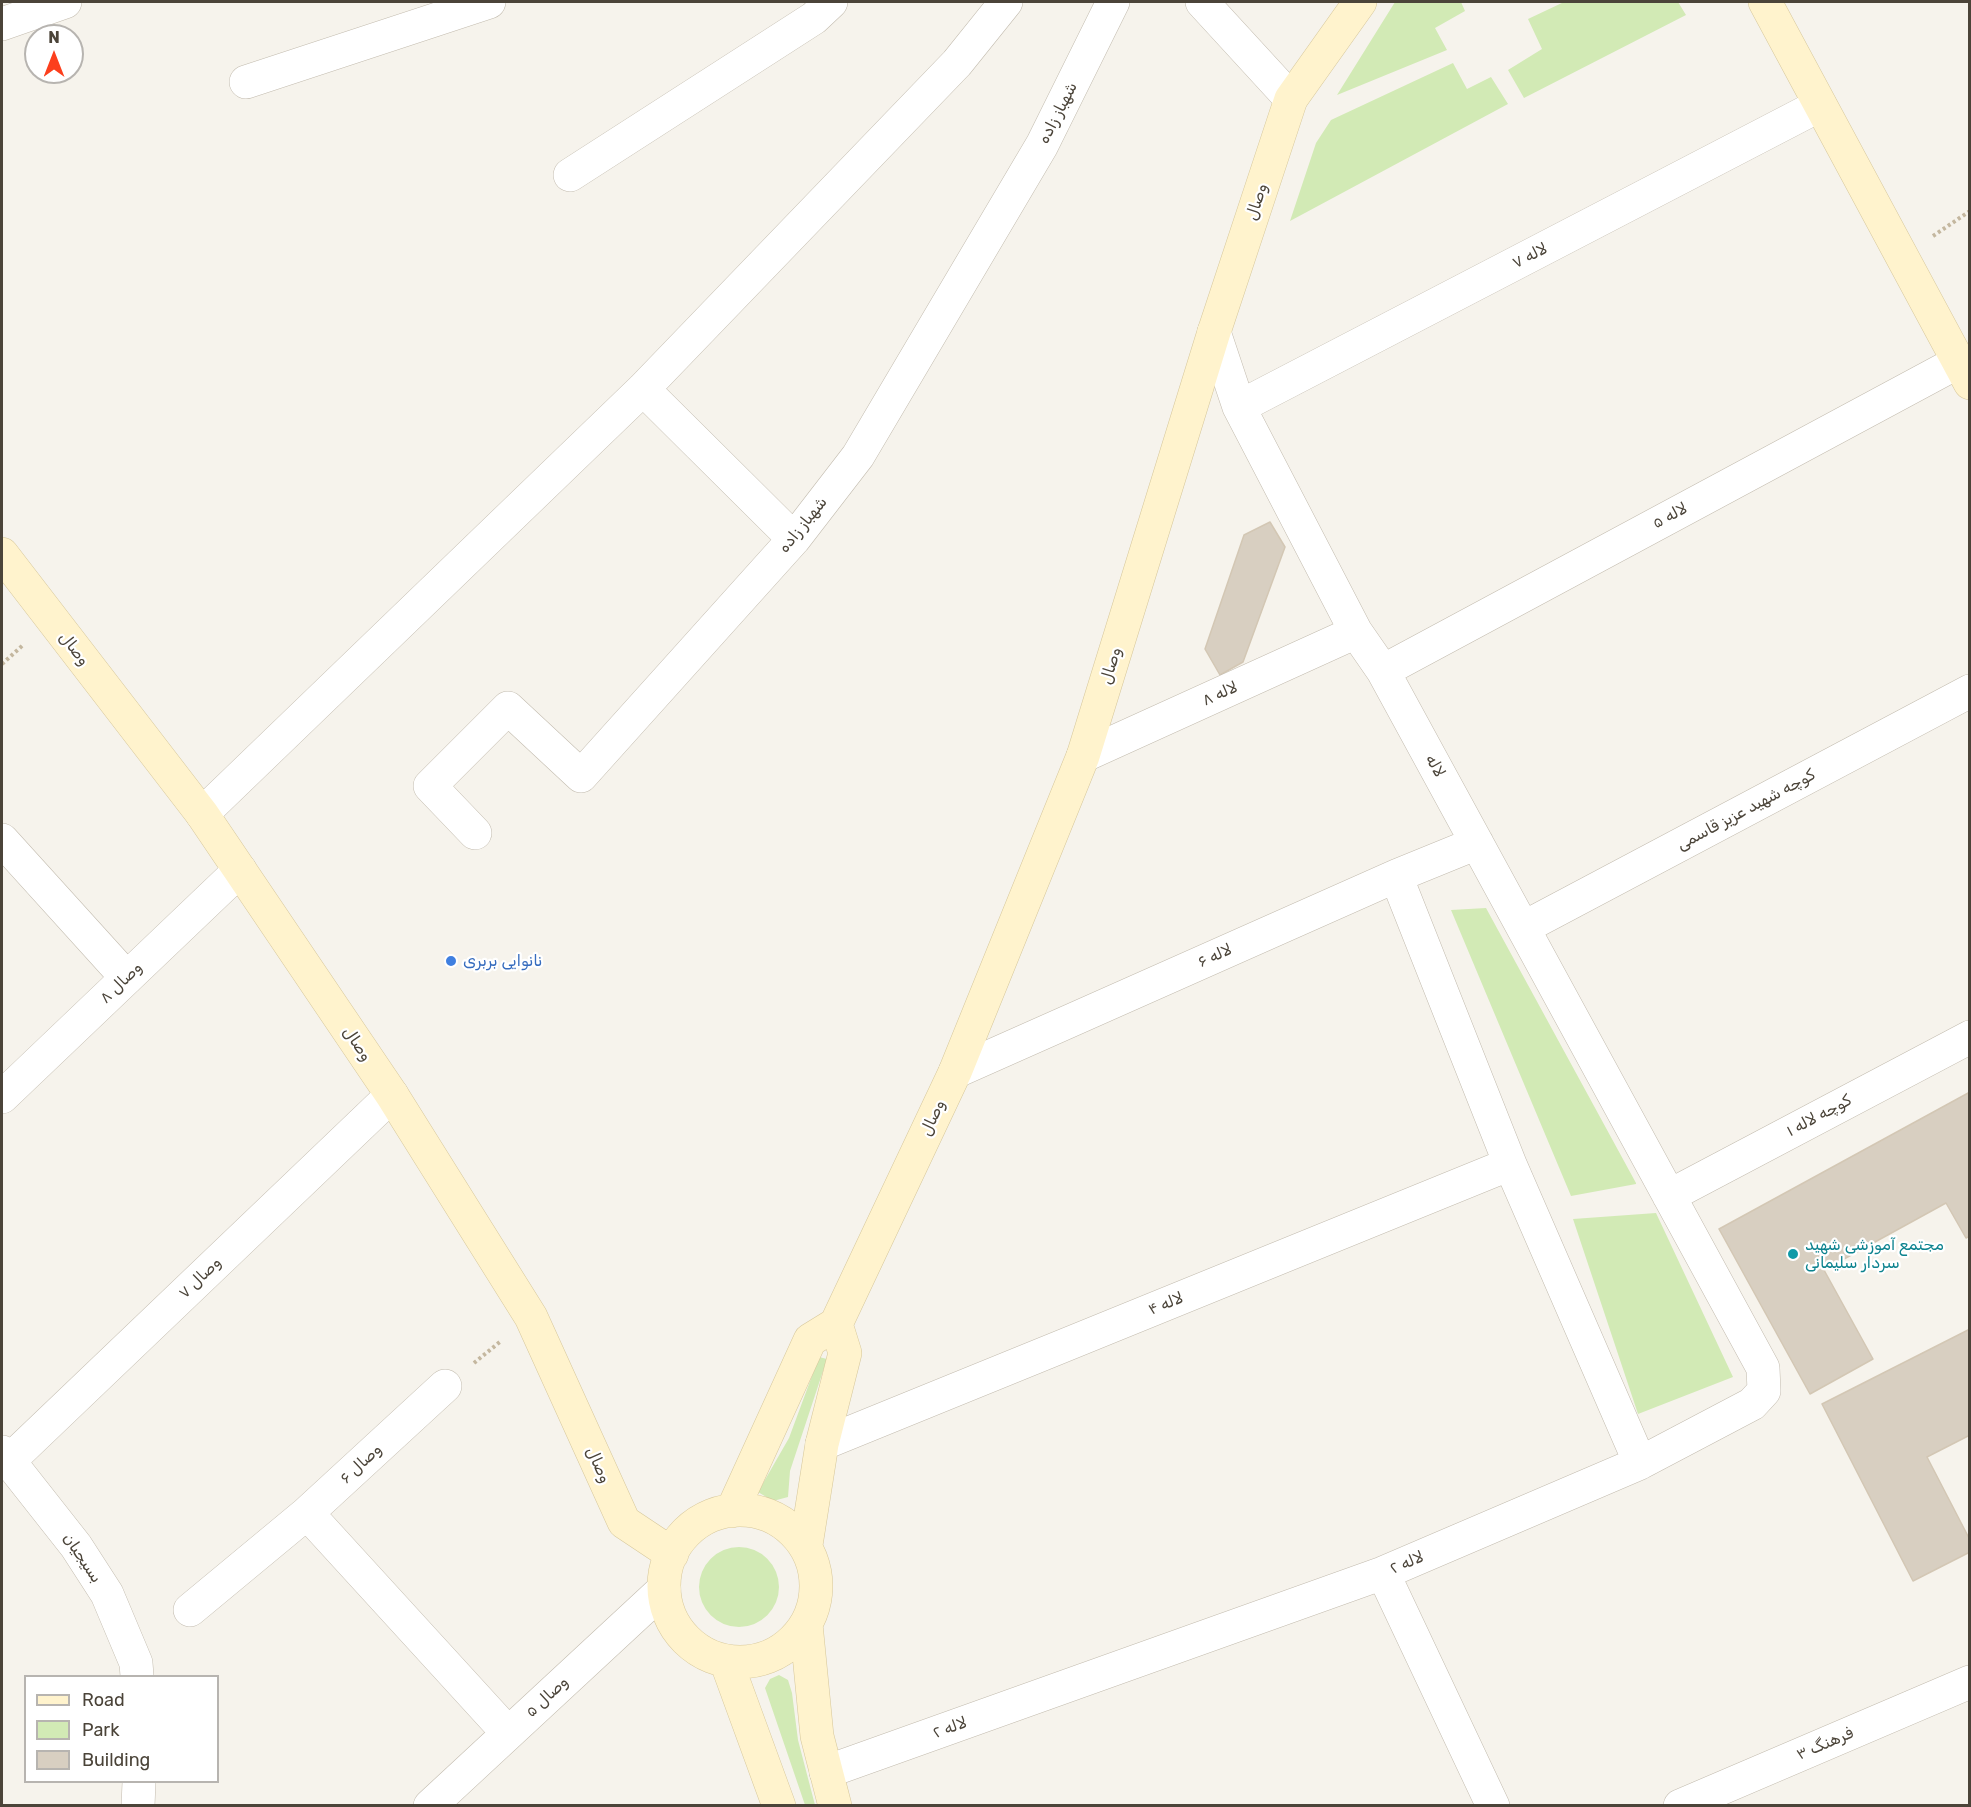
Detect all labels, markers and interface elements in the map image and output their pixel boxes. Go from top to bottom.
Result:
north arrow [24,24,84,84]
text: N [48,28,60,47]
street label: شهباز زاده [1034,79,1082,147]
street label: وصال [1242,181,1272,223]
street label: لاله ۷ [1509,239,1551,273]
street label: شهباز زاده [775,493,831,557]
street label: لاله ۵ [1649,499,1691,533]
street label: وصال [55,628,93,670]
street label: وصال [1096,645,1126,687]
street label: لاله ۸ [1199,678,1241,710]
street label: لاله [1421,751,1449,781]
street label: کوچه شهید عزیز قاسمی [1674,765,1818,855]
street label: لاله ۶ [1195,940,1235,972]
place label: نانوایی بربری [463,951,542,971]
marker: نانوایی بربری [444,954,458,968]
street label: وصال ۸ [96,958,146,1008]
street label: وصال [339,1023,375,1065]
street label: کوچه لاله ۱ [1783,1091,1855,1141]
street label: وصال [916,1097,950,1139]
place label: مجتمع آموزشی شهید سردار سلیمانی [1805,1235,1944,1273]
marker: مجتمع آموزشی شهید سردار سلیمانی [1786,1247,1800,1261]
street label: وصال ۷ [175,1253,225,1303]
street label: لاله ۴ [1146,1288,1186,1320]
street label: وصال ۶ [336,1440,386,1488]
street label: وصال [582,1444,614,1486]
street label: بسیجیان [58,1529,106,1587]
street label: لاله ۲ [1387,1547,1427,1579]
street label: وصال ۵ [522,1672,572,1722]
legend [24,1675,219,1783]
text: Road [82,1689,125,1711]
street label: لاله ۲ [930,1713,970,1743]
text: Park [82,1719,119,1741]
street label: فرهنگ ۳ [1794,1723,1856,1765]
text: Building [82,1749,150,1771]

